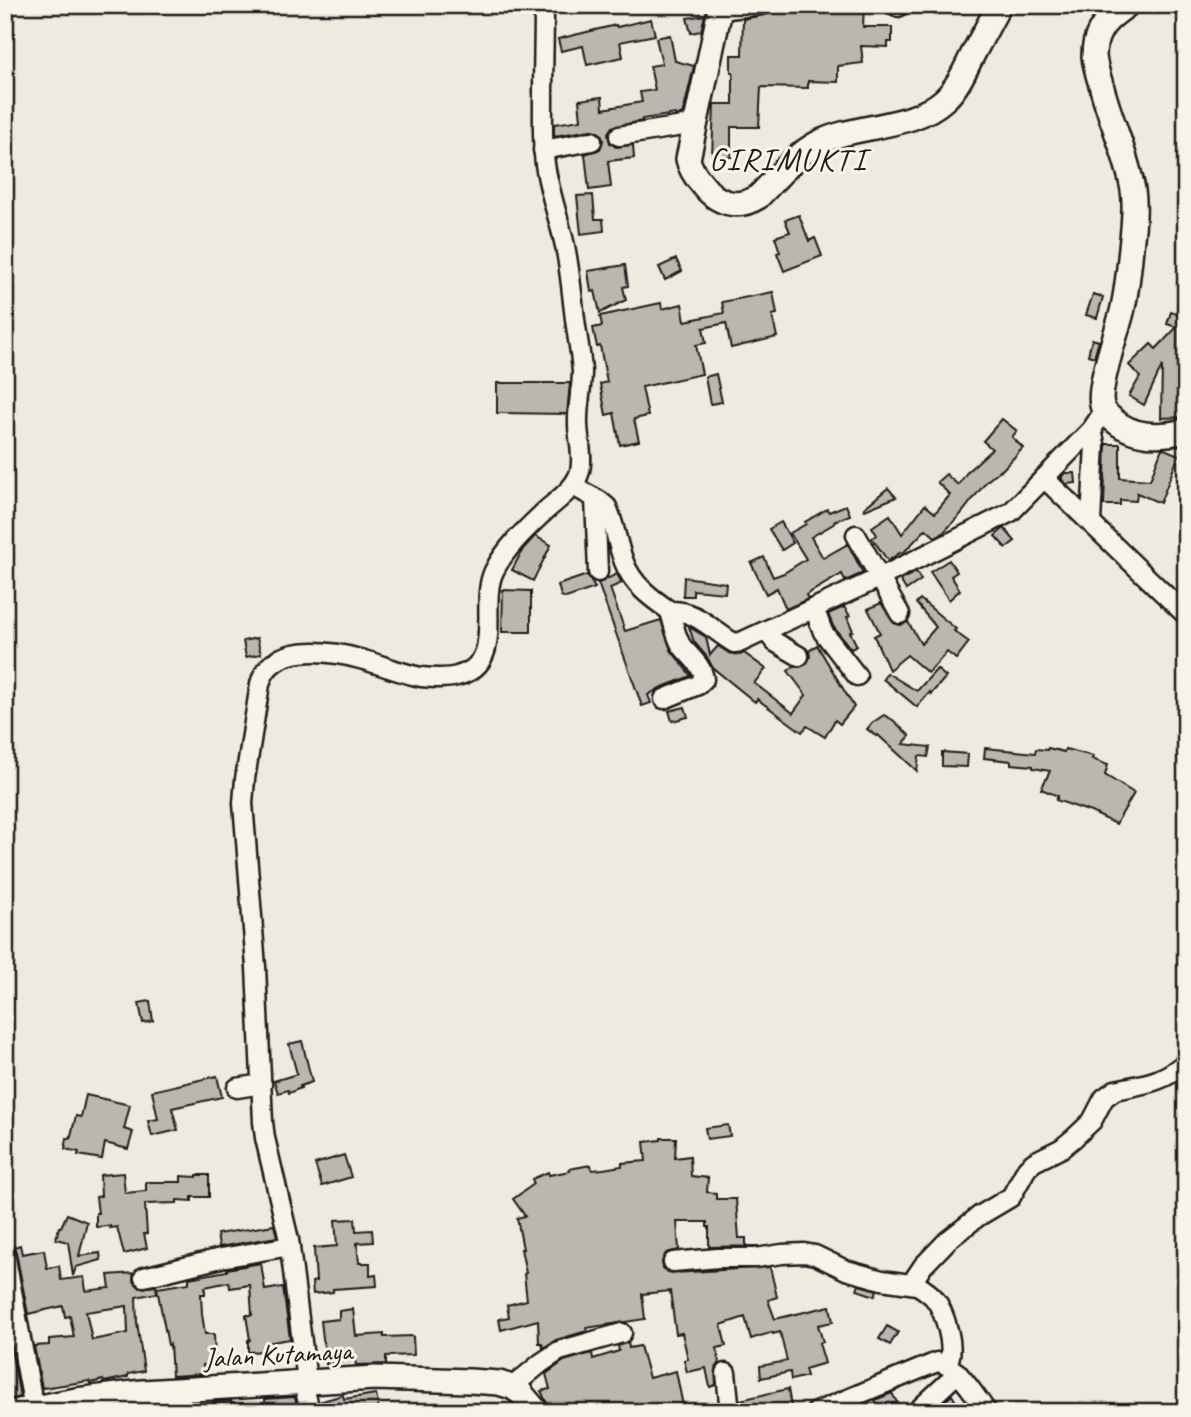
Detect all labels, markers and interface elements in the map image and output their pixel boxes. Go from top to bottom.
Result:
district label: GIRIMUKTI [709,139,872,180]
street label: Jalan Kutamaya [201,1333,355,1375]

